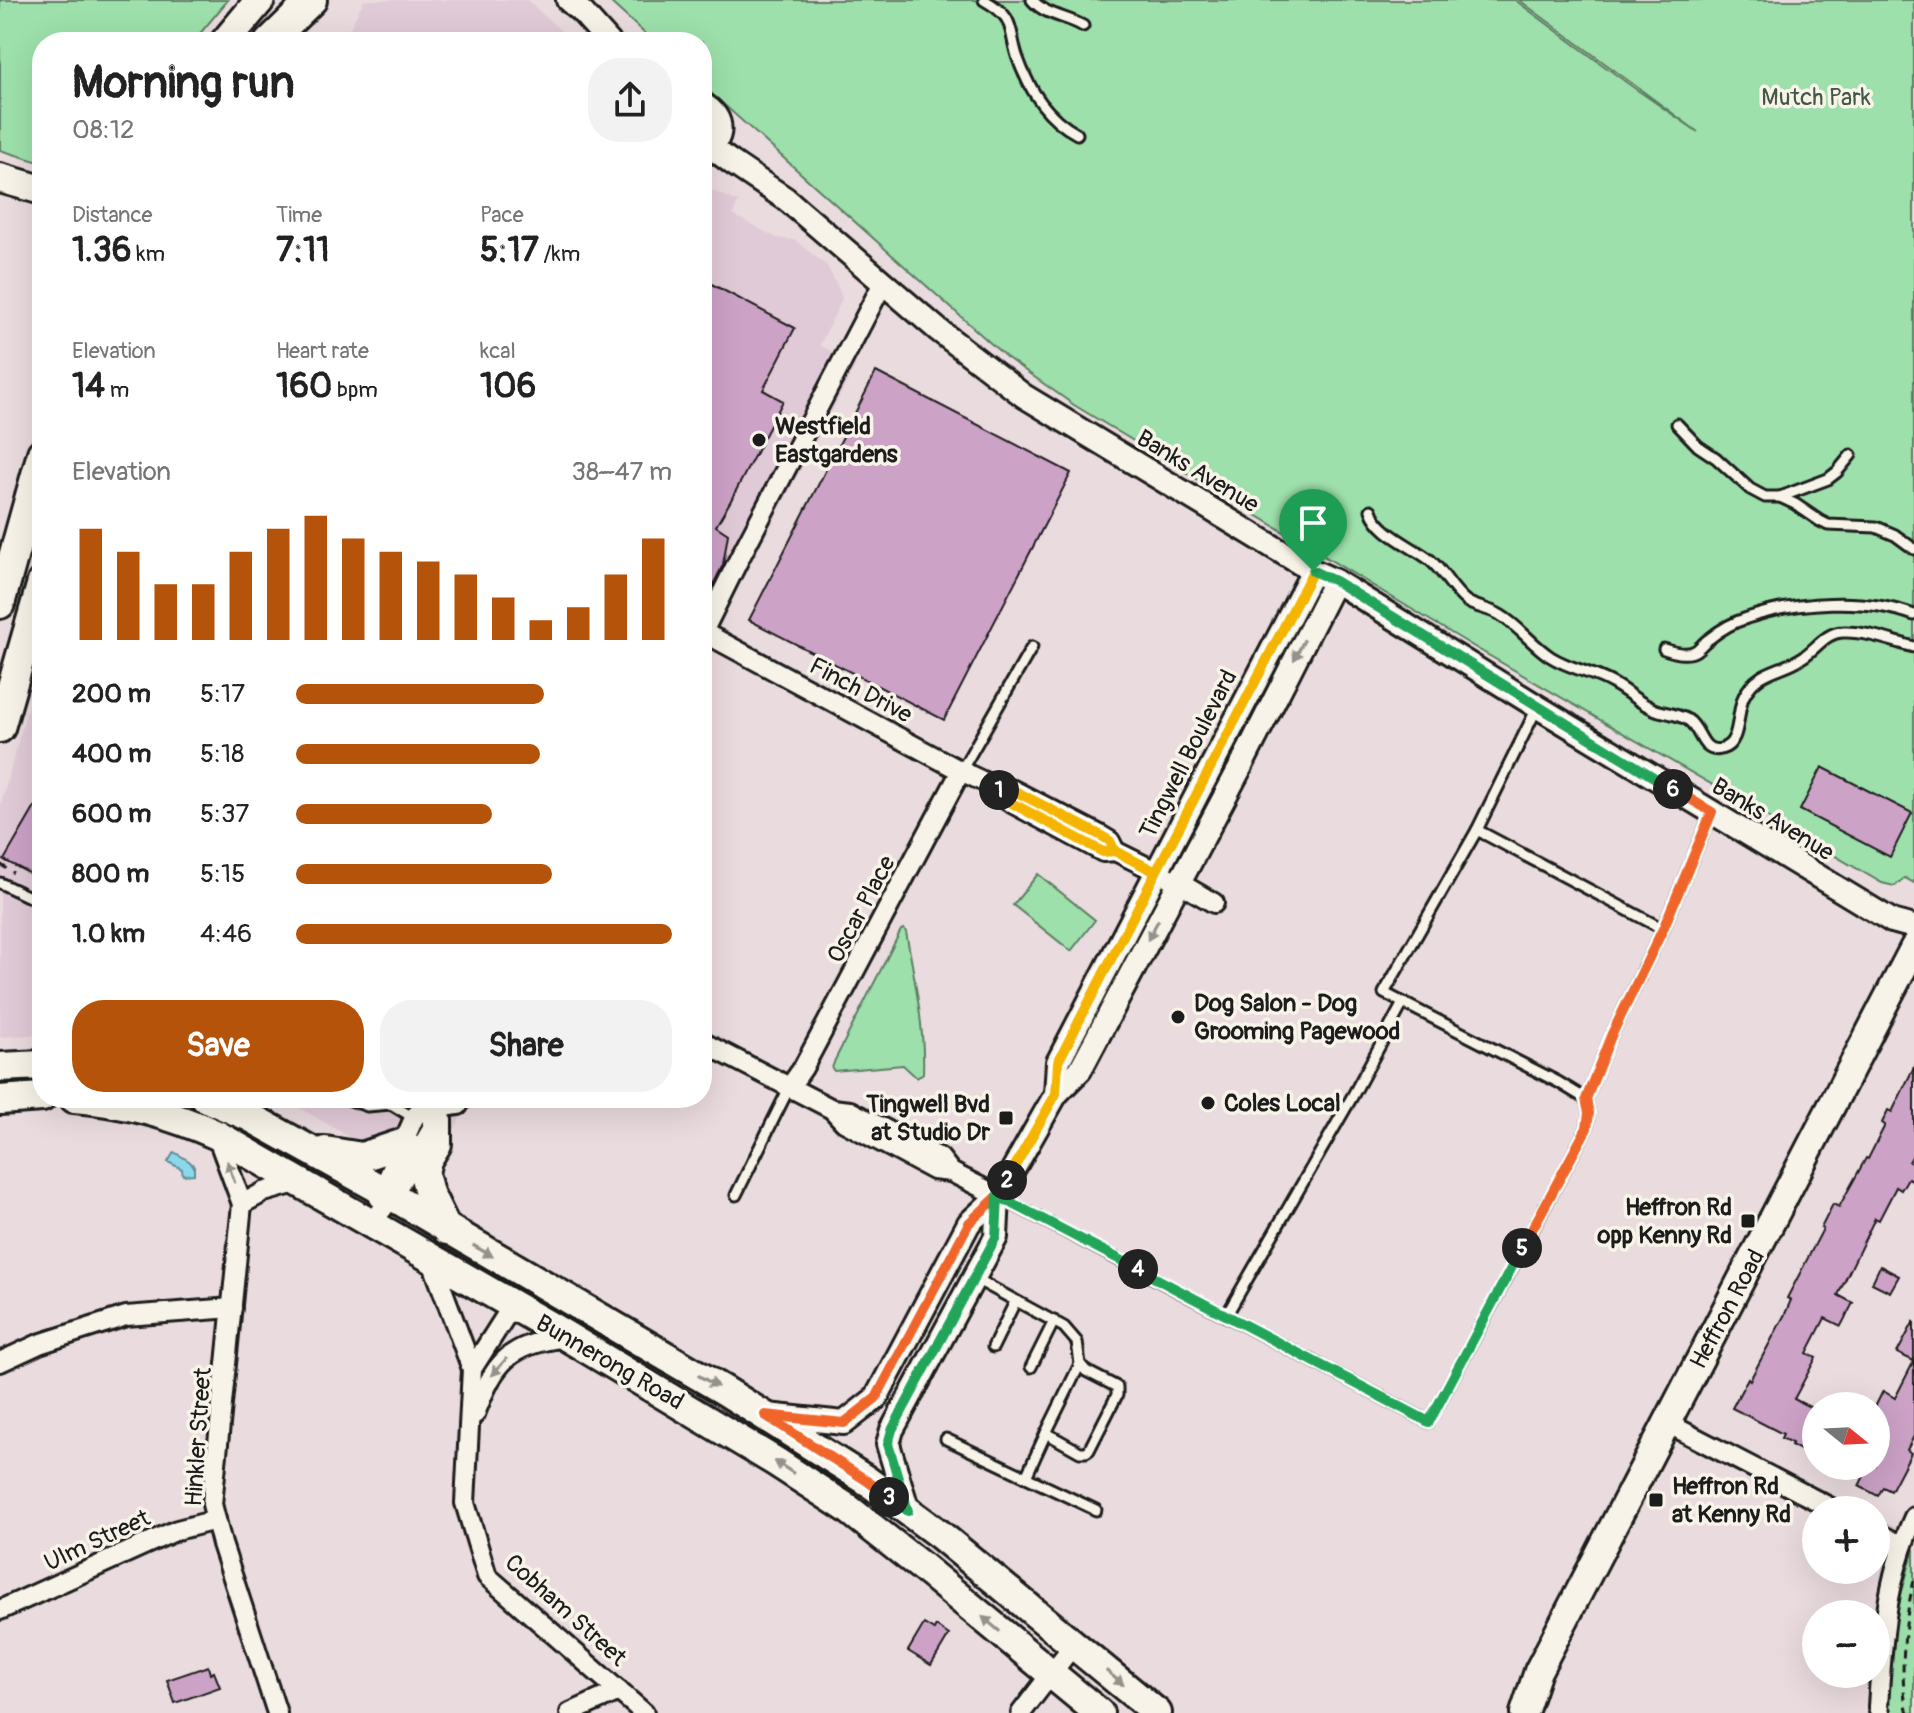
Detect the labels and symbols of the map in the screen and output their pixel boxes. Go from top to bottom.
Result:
park label: Mutch Park [1761,83,1871,112]
place label: Westfield Eastgardens [775,412,898,469]
street label: Banks Avenue [1131,424,1264,519]
marker: Westfield Eastgardens [750,431,768,449]
pin [1279,489,1347,571]
one-way arrow [1292,639,1306,662]
street label: Finch Drive [805,651,917,730]
street label: Tingwell Boulevard [1133,665,1243,843]
pin: 6 [1653,769,1693,809]
pin: 1 [979,770,1019,810]
street label: Banks Avenue [1706,772,1839,867]
street label: Oscar Place [821,851,902,968]
one-way arrow [1146,919,1159,942]
place label: Dog Salon - Dog Grooming Pagewood [1194,989,1400,1046]
marker: Dog Salon - Dog Grooming Pagewood [1169,1008,1187,1026]
place label: Coles Local [1224,1089,1341,1118]
place label: Tingwell Bvd at Studio Dr [865,1090,990,1147]
marker: Coles Local [1199,1094,1217,1112]
marker: Tingwell Bvd at Studio Dr [997,1109,1015,1127]
one-way arrow [224,1160,236,1184]
pin: 2 [987,1160,1027,1200]
place label: Heffron Rd opp Kenny Rd [1596,1193,1732,1250]
marker: Heffron Rd opp Kenny Rd [1739,1212,1757,1230]
pin: 5 [1502,1228,1542,1268]
one-way arrow [472,1244,494,1258]
street label: Heffron Road [1684,1245,1771,1374]
pin: 4 [1118,1249,1158,1289]
street label: Bunnerong Road [531,1308,689,1416]
one-way arrow [491,1356,508,1376]
street label: Hinkler Street [179,1366,218,1507]
one-way arrow [697,1374,719,1388]
north arrow [1802,1392,1890,1480]
one-way arrow [773,1460,795,1474]
place label: Heffron Rd at Kenny Rd [1672,1472,1791,1529]
pin: 3 [869,1477,909,1517]
marker: Heffron Rd at Kenny Rd [1647,1491,1665,1509]
street label: Ulm Street [40,1503,155,1578]
street label: Cobham Street [499,1548,633,1673]
one-way arrow [981,1616,1001,1633]
one-way arrow [1105,1669,1125,1686]

